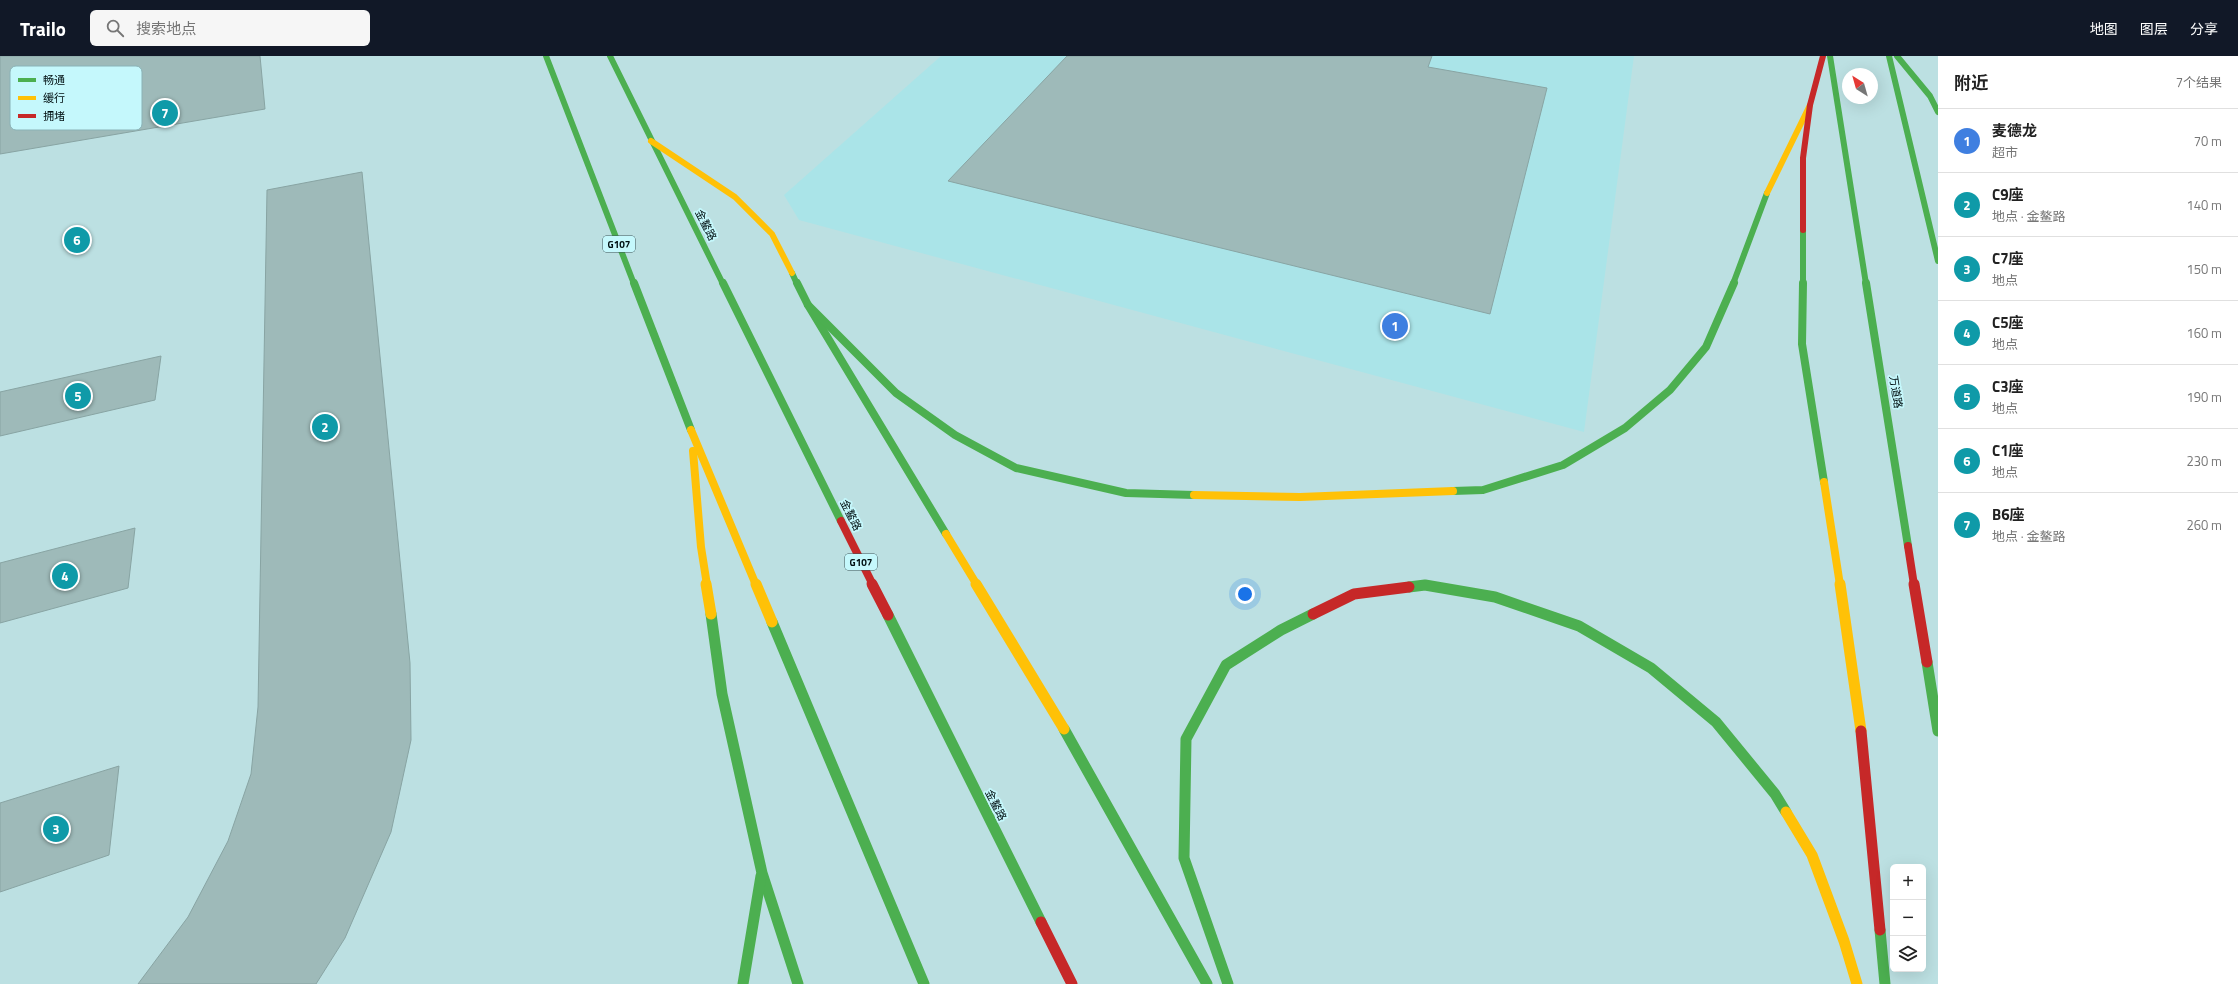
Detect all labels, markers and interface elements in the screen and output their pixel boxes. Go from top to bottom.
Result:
search box [90,10,370,46]
text: Trailo [20,14,66,43]
icon: search [104,17,126,39]
text: 搜索地点 [136,17,196,40]
text: 地图 [2090,18,2118,39]
text: 图层 [2140,18,2168,39]
text: 分享 [2190,18,2218,39]
legend [10,66,142,130]
north arrow [1842,68,1878,104]
text: 附近 [1954,70,1988,96]
text: 畅通 [43,72,65,88]
text: 7个结果 [2176,72,2222,92]
text: 缓行 [43,90,65,106]
pin: 7 [152,98,178,128]
text: 拥堵 [43,108,65,124]
text: 麦德龙 [1992,119,2037,142]
text: 1 [1963,131,1971,151]
text: 70 m [2194,131,2222,151]
text: 超市 [1992,142,2018,162]
text: C9座 [1992,183,2024,206]
text: 2 [1963,195,1971,215]
text: 140 m [2186,195,2222,215]
text: 地点 · 金鳌路 [1992,206,2066,226]
street label: 金鳌路 [691,207,721,243]
pin: 6 [64,225,90,255]
road number: G107 [603,236,635,252]
text: C7座 [1992,247,2024,270]
text: 3 [1963,259,1971,279]
text: 150 m [2186,259,2222,279]
text: 地点 [1992,270,2018,290]
pin: 1 [1382,311,1408,341]
text: C5座 [1992,311,2024,334]
text: 4 [1963,323,1971,343]
text: 160 m [2186,323,2222,343]
text: 地点 [1992,334,2018,354]
street label: 万道路 [1886,374,1906,410]
text: C3座 [1992,375,2024,398]
pin: 5 [65,381,91,411]
text: 5 [1963,387,1971,407]
text: 190 m [2186,387,2222,407]
text: 地点 [1992,398,2018,418]
pin: 2 [312,412,338,442]
text: C1座 [1992,439,2024,462]
text: 6 [1963,451,1971,471]
text: 230 m [2186,451,2222,471]
text: 地点 [1992,462,2018,482]
street label: 金鳌路 [836,497,866,533]
text: B6座 [1992,503,2025,526]
text: 7 [1963,515,1971,535]
text: 260 m [2186,515,2222,535]
text: 地点 · 金鳌路 [1992,526,2066,546]
road number: G107 [845,554,877,570]
pin: 4 [52,561,78,591]
your location [1235,584,1255,604]
street label: 金鳌路 [981,787,1011,823]
pin: 3 [43,814,69,844]
map controls [1890,864,1926,972]
button: + [1890,864,1926,900]
button: − [1890,900,1926,936]
button: layers [1890,936,1926,972]

